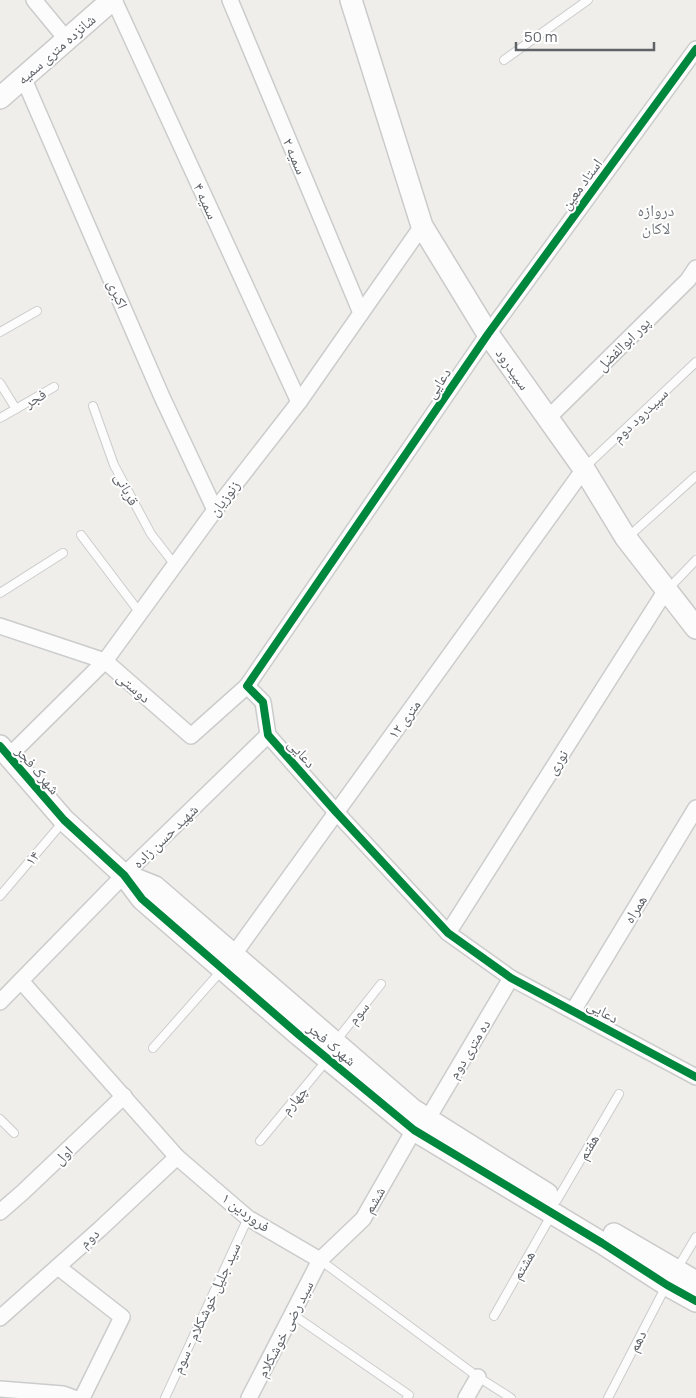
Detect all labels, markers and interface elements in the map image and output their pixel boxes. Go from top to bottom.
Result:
street label: شانزده متری سمیه [12,9,100,89]
scale bar [516,20,654,52]
text: 50 m [524,26,558,47]
street label: سمیه ۲ [278,134,312,178]
street label: استاد معین [555,154,607,214]
street label: سمیه ۴ [188,179,224,223]
district label: دروازه لاکان [638,199,674,239]
street label: اکبری [103,276,133,312]
street label: پور ابوالفضل [591,312,655,376]
street label: سپیدرود [491,344,535,394]
street label: دعایی [420,363,456,403]
street label: فجر [19,383,50,413]
street label: سپیدرود دوم [607,383,673,447]
street label: قربانی [110,469,144,509]
street label: زنوزیان [203,475,245,520]
street label: دوستی [112,666,156,708]
street label: ۱۲ متری [383,695,426,743]
street label: دعایی [283,734,321,772]
street label: شهرک فجر [10,741,65,799]
street label: نوری [541,745,573,779]
street label: شهید حسن زاده [127,799,203,873]
street label: ۱۴ [20,846,45,870]
street label: همراه [618,891,652,927]
street label: دعایی [583,994,623,1028]
street label: سوم [342,997,374,1029]
street label: ده متری دوم [443,1015,495,1083]
street label: شهرک فجر [302,1017,361,1071]
street label: چهارم [276,1081,313,1119]
street label: هفتم [572,1130,604,1164]
street label: اول [49,1141,77,1169]
street label: ششم [358,1183,390,1217]
street label: فروردین ۱ [218,1187,274,1237]
street label: دوم [74,1223,104,1253]
street label: سید جلیل خوشکلام - سوم [166,1239,246,1377]
street label: هشتم [506,1246,540,1284]
street label: سید رضی خوشکلام [252,1277,318,1381]
street label: دهم [623,1326,651,1356]

